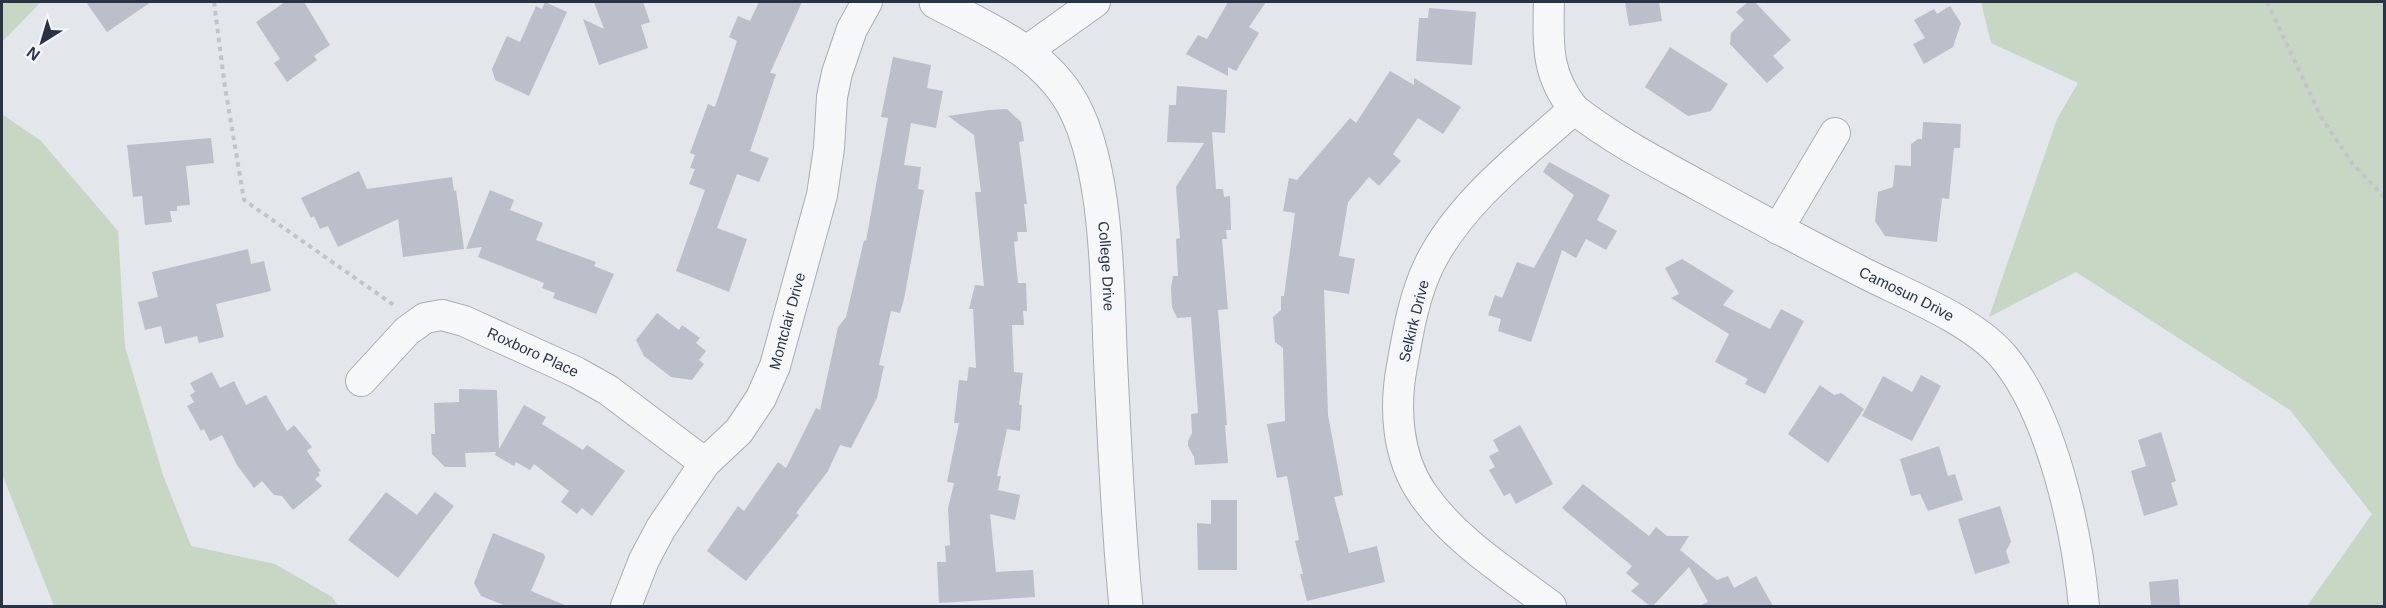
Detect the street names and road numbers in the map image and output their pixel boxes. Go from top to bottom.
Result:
street label: College Drive [1095,220,1118,311]
street label: Camosun Drive [1857,263,1957,324]
street label: Montclair Drive [765,270,808,371]
street label: Selkirk Drive [1395,278,1432,364]
street label: Roxboro Place [485,324,581,380]

